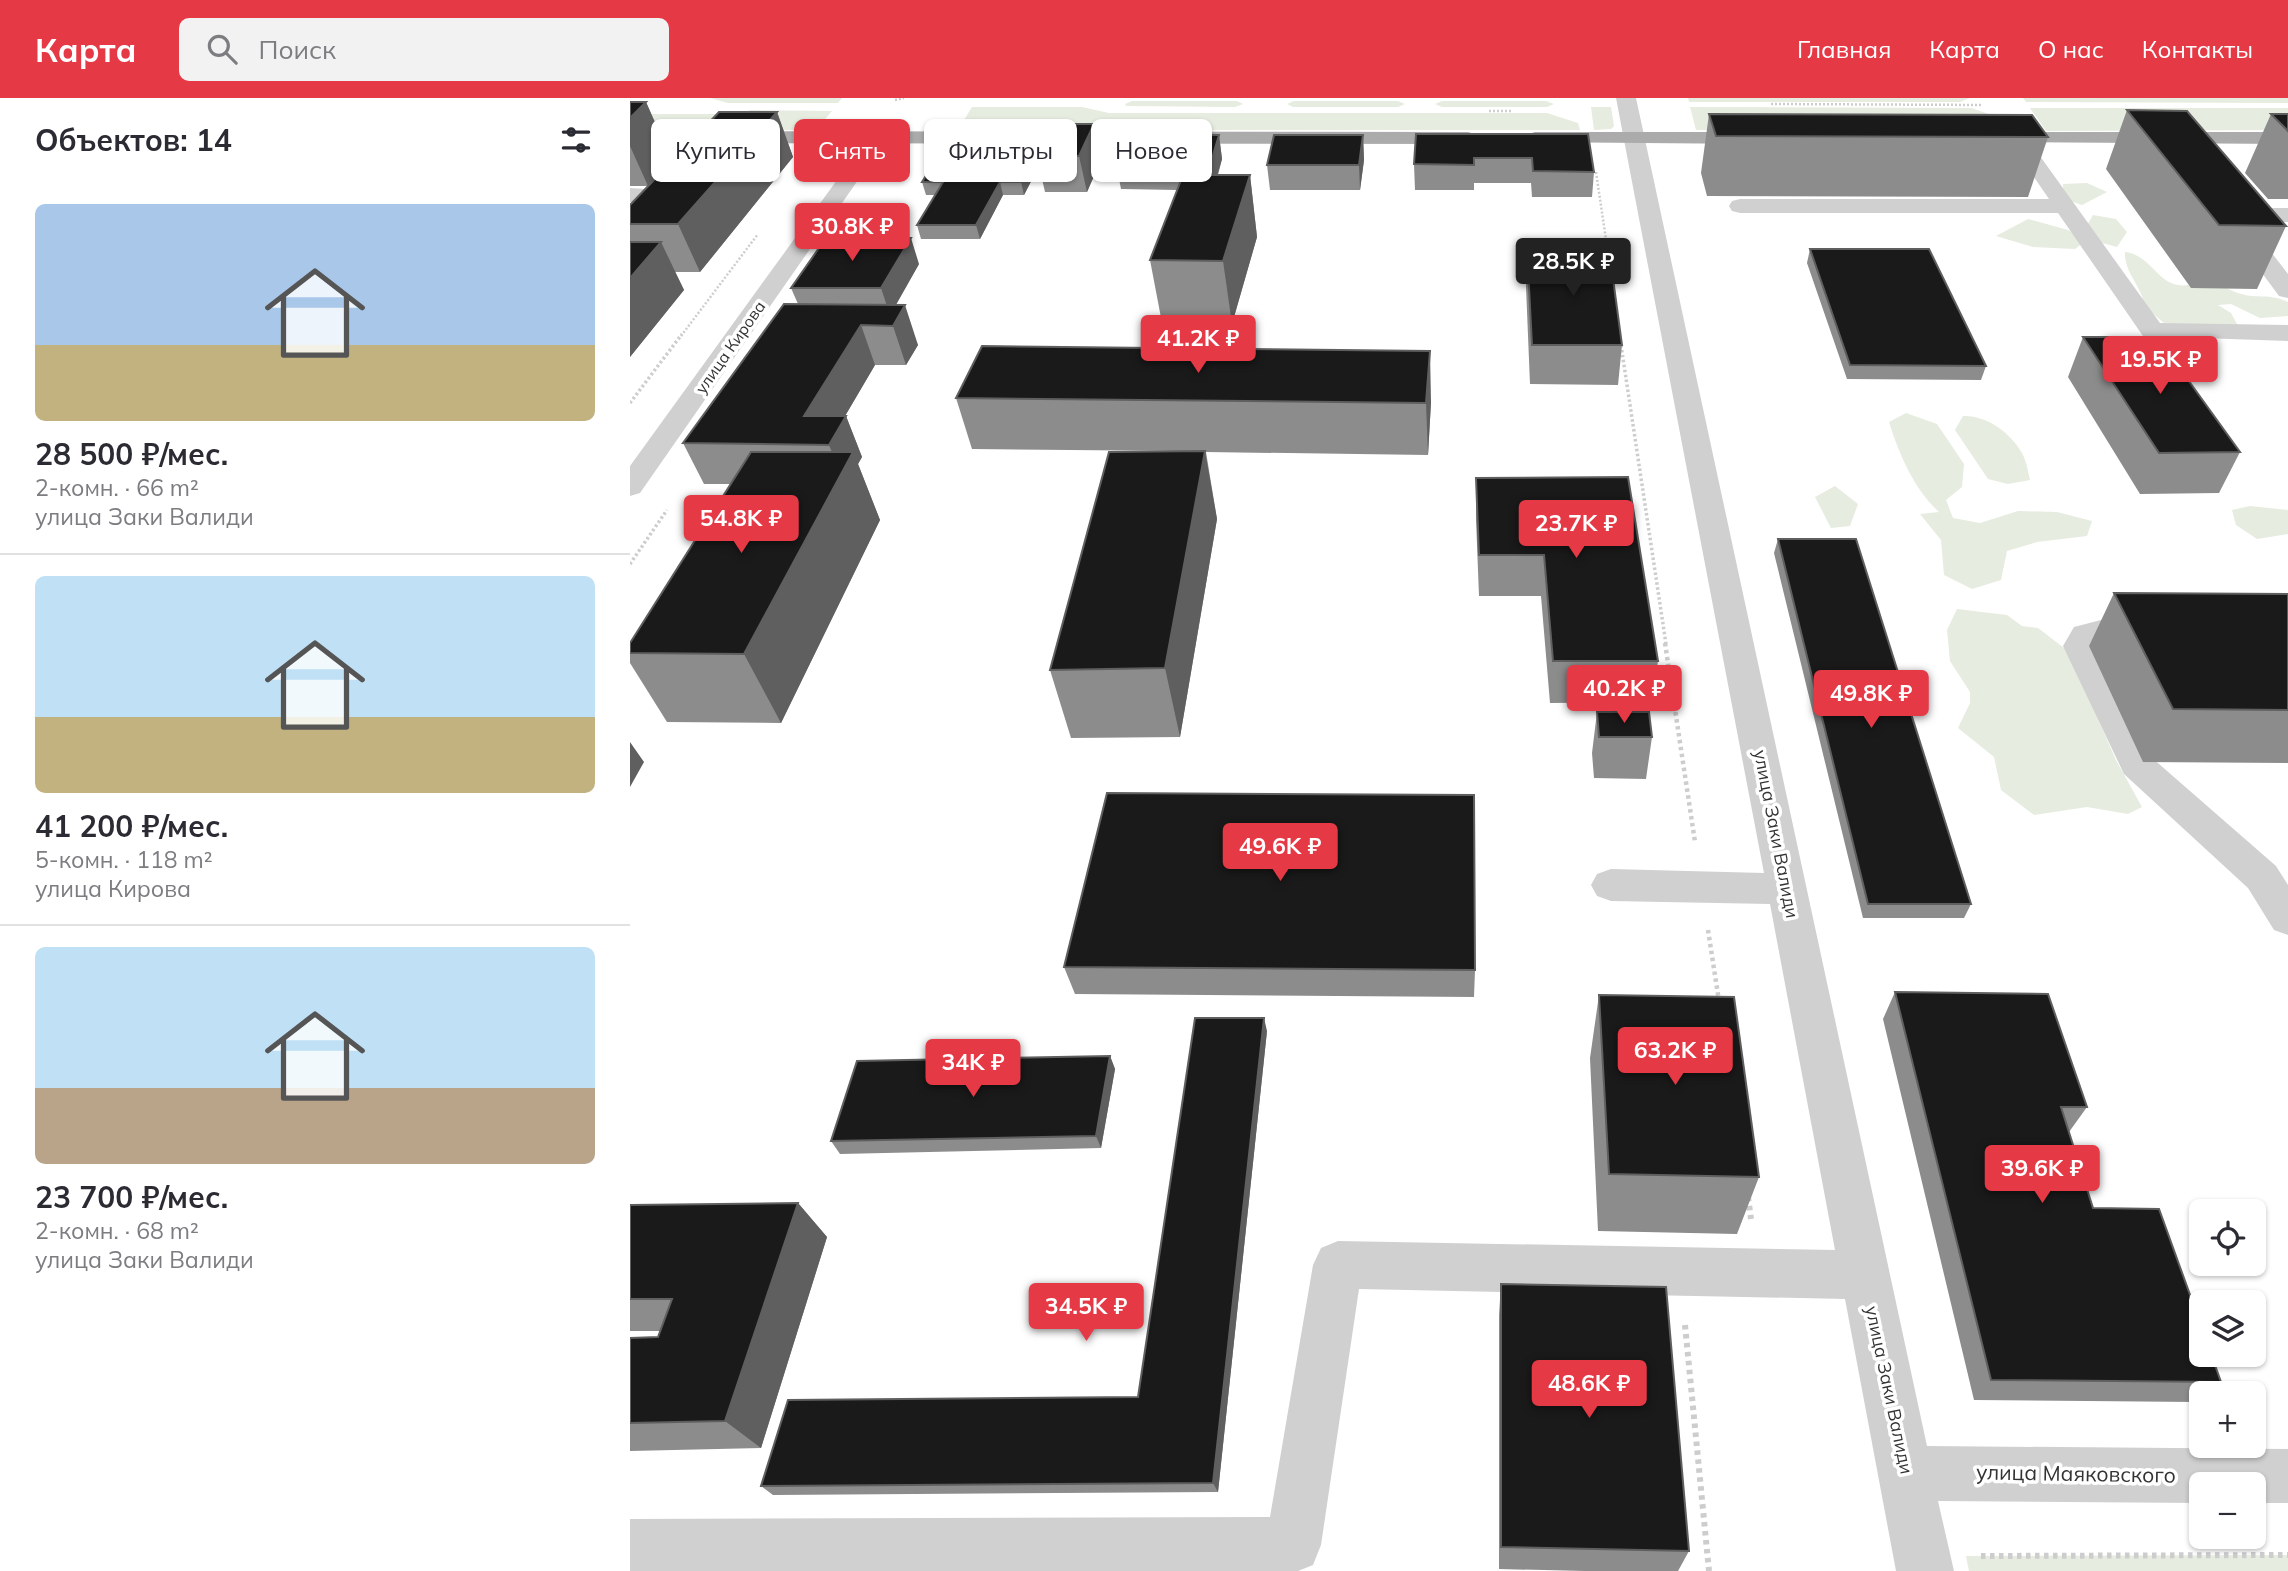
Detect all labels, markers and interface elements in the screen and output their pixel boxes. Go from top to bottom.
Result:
search box [179,18,669,81]
text: Карта [35,29,137,70]
icon: search [203,30,241,68]
text: Поиск [259,33,336,66]
text: Главная [1797,34,1891,64]
text: Карта [1929,34,2000,64]
text: О нас [2038,34,2104,64]
text: Контакты [2142,34,2253,64]
chip: Купить [651,119,780,182]
chip: Снять [794,119,910,182]
chip: Фильтры [924,119,1077,182]
chip: Новое [1091,119,1212,182]
text: Объектов: 14 [35,121,232,159]
icon: filters [557,121,595,159]
pin: 30.8K ₽ [787,204,917,263]
text: 30.8K ₽ [811,211,893,240]
pin: 28.5K ₽ [1508,238,1638,298]
text: 28.5K ₽ [1532,246,1614,275]
icon: home [252,250,378,376]
street label: улица Кирова [691,297,769,397]
pin: 41.2K ₽ [1133,316,1263,375]
text: 41.2K ₽ [1157,323,1239,352]
pin: 19.5K ₽ [2095,336,2225,396]
text: 19.5K ₽ [2119,344,2201,373]
text: 28 500 ₽/мес. [35,435,228,473]
text: 2-комн. · 66 m² [35,473,199,502]
pin: 54.8K ₽ [676,496,806,555]
pin: 23.7K ₽ [1511,500,1641,560]
text: улица Заки Валиди [35,502,254,531]
text: 54.8K ₽ [700,503,782,532]
text: 23.7K ₽ [1535,508,1617,537]
icon: home [252,622,378,748]
pin: 40.2K ₽ [1559,666,1689,725]
pin: 49.8K ₽ [1806,670,1936,730]
text: 40.2K ₽ [1583,673,1665,702]
text: 49.8K ₽ [1830,678,1912,707]
street label: улица Заки Валиди [1749,748,1804,920]
text: 41 200 ₽/мес. [35,807,228,845]
pin: 49.6K ₽ [1215,824,1345,883]
text: 49.6K ₽ [1239,831,1321,860]
text: 5-комн. · 118 m² [35,845,213,874]
text: улица Кирова [35,874,191,903]
icon: home [252,993,378,1119]
pin: 63.2K ₽ [1610,1028,1740,1087]
text: 63.2K ₽ [1634,1035,1716,1064]
pin: 34K ₽ [924,1040,1022,1099]
text: 34K ₽ [941,1047,1005,1076]
pin: 39.6K ₽ [1977,1146,2107,1205]
text: 39.6K ₽ [2001,1153,2083,1182]
text: 23 700 ₽/мес. [35,1178,228,1216]
map controls [2189,1199,2266,1549]
button: locate [2189,1199,2266,1276]
text: 2-комн. · 68 m² [35,1216,199,1245]
text: улица Заки Валиди [35,1245,254,1274]
pin: 34.5K ₽ [1021,1284,1151,1343]
button: layers [2189,1290,2266,1367]
text: 34.5K ₽ [1045,1291,1127,1320]
street label: улица Заки Валиди [1860,1304,1919,1476]
pin: 48.6K ₽ [1524,1360,1654,1420]
text: 48.6K ₽ [1548,1368,1630,1397]
button: + [2189,1381,2266,1458]
street label: улица Маяковского [1976,1458,2176,1488]
button: − [2189,1472,2266,1549]

